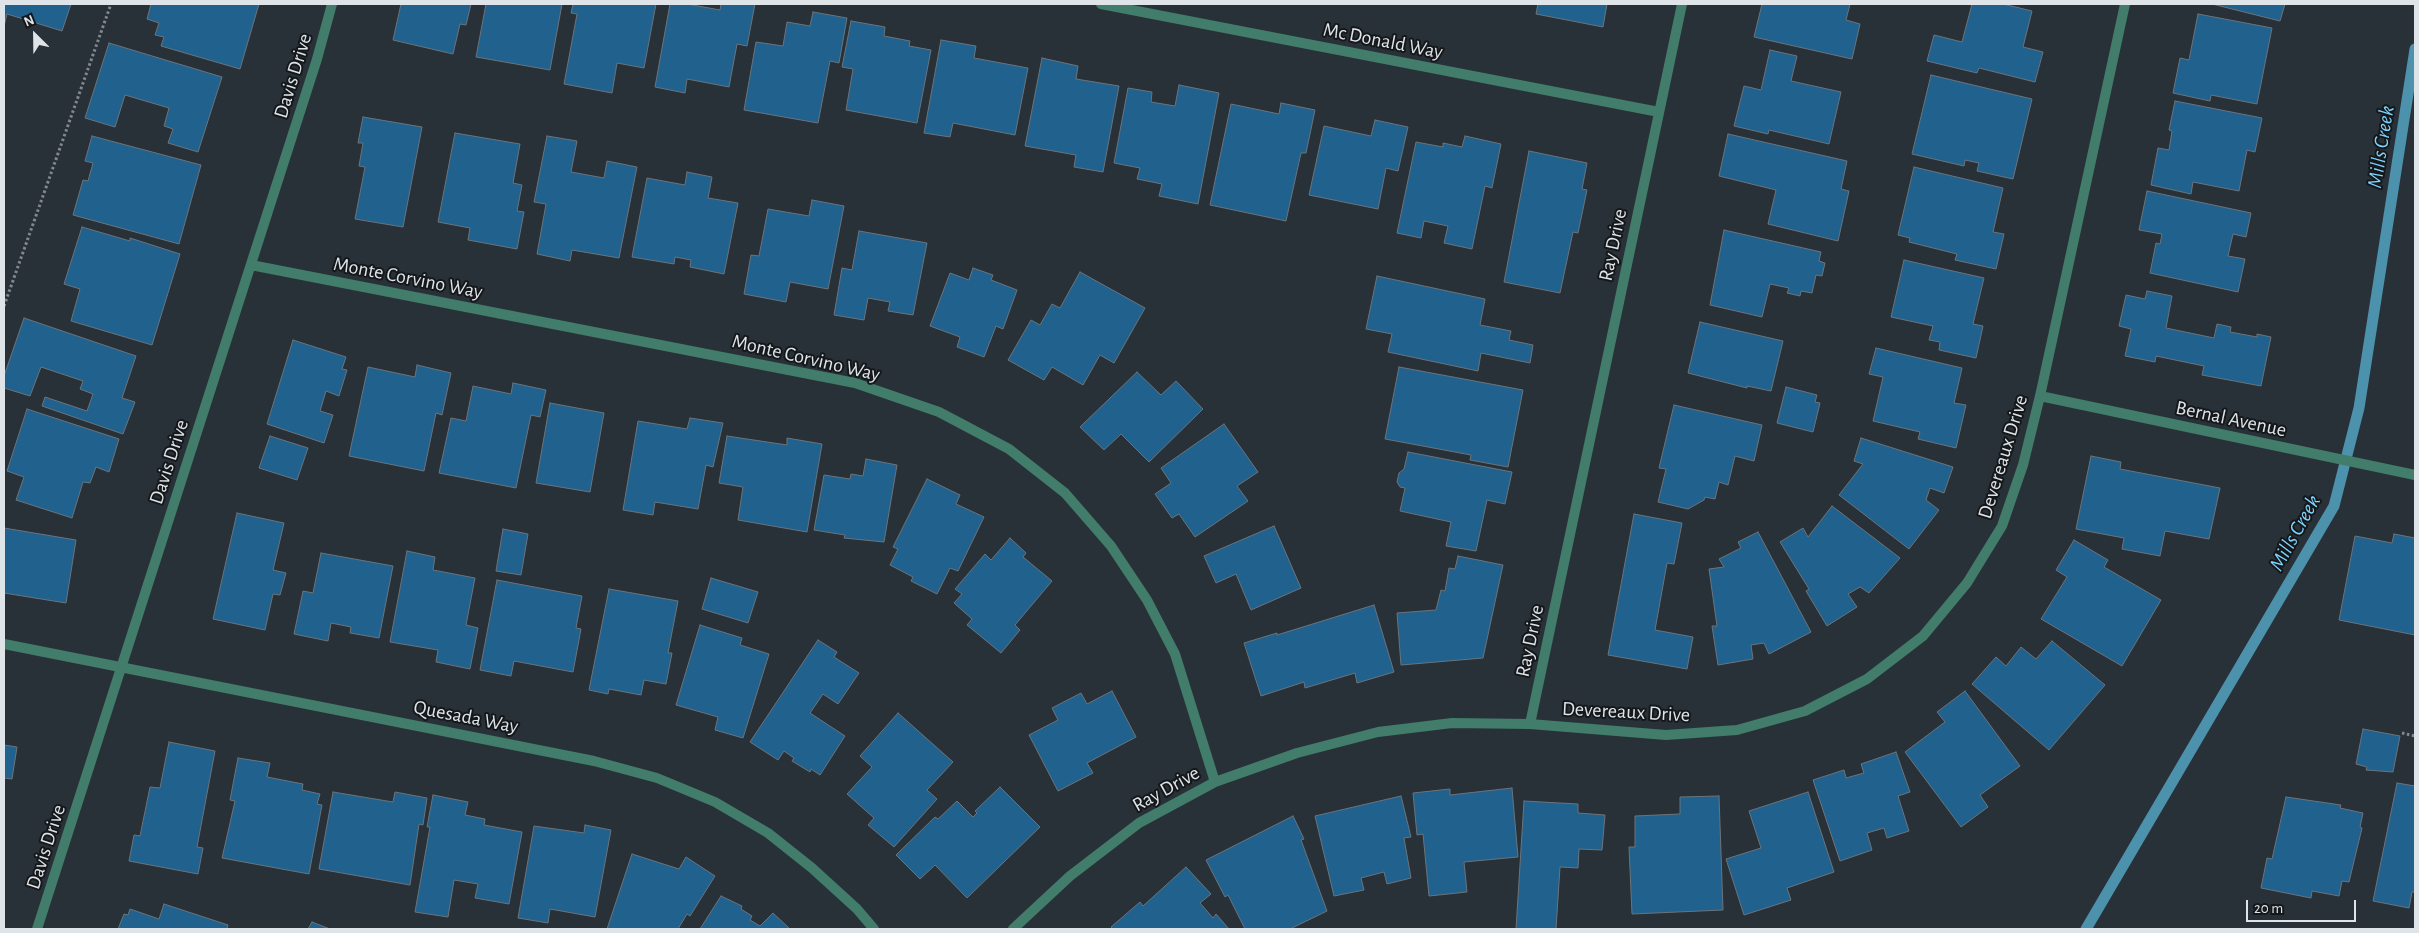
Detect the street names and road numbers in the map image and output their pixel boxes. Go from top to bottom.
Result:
street label: Mc Donald Way [1321,18,1445,64]
street label: Davis Drive [269,31,317,121]
street label: Ray Drive [1594,207,1632,283]
street label: Monte Corvino Way [331,252,485,304]
street label: Monte Corvino Way [730,329,882,387]
street label: Devereaux Drive [1973,392,2033,522]
street label: Bernal Avenue [2174,396,2288,442]
street label: Davis Drive [144,417,194,507]
street label: Ray Drive [1511,603,1549,679]
street label: Quesada Way [412,695,520,739]
street label: Devereaux Drive [1561,697,1691,727]
street label: Ray Drive [1128,761,1204,817]
street label: Davis Drive [21,802,71,892]

